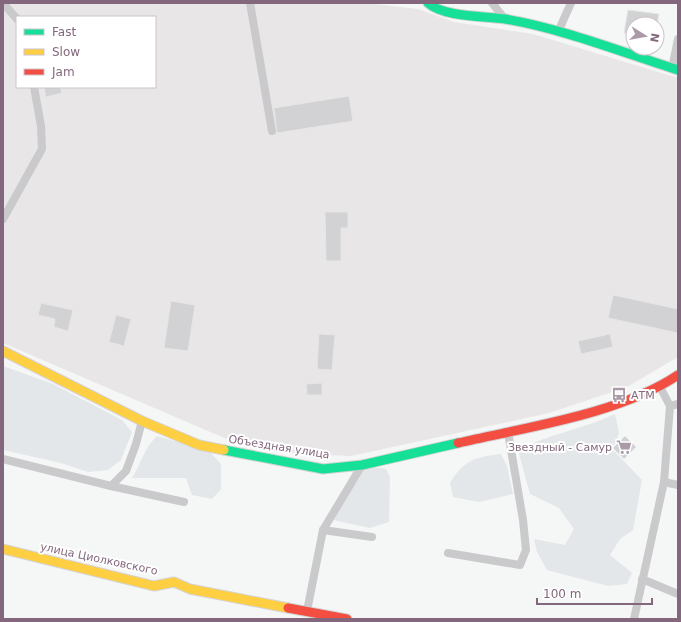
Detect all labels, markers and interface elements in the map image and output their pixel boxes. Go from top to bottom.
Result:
legend [16,16,156,88]
north arrow [625,16,665,56]
text: Fast [52,25,76,39]
text: N [647,32,662,44]
text: Slow [52,45,80,59]
text: Jam [51,65,75,79]
bus stop icon: АТМ [610,386,628,404]
place label: АТМ [631,389,655,402]
street label: Объездная улица [227,433,331,461]
supermarket icon: Звездный - Самур [615,438,633,456]
place label: Звездный - Самур [508,441,612,454]
street label: улица Циолковского [39,540,159,578]
scale bar [537,580,652,606]
text: 100 m [543,587,581,601]

